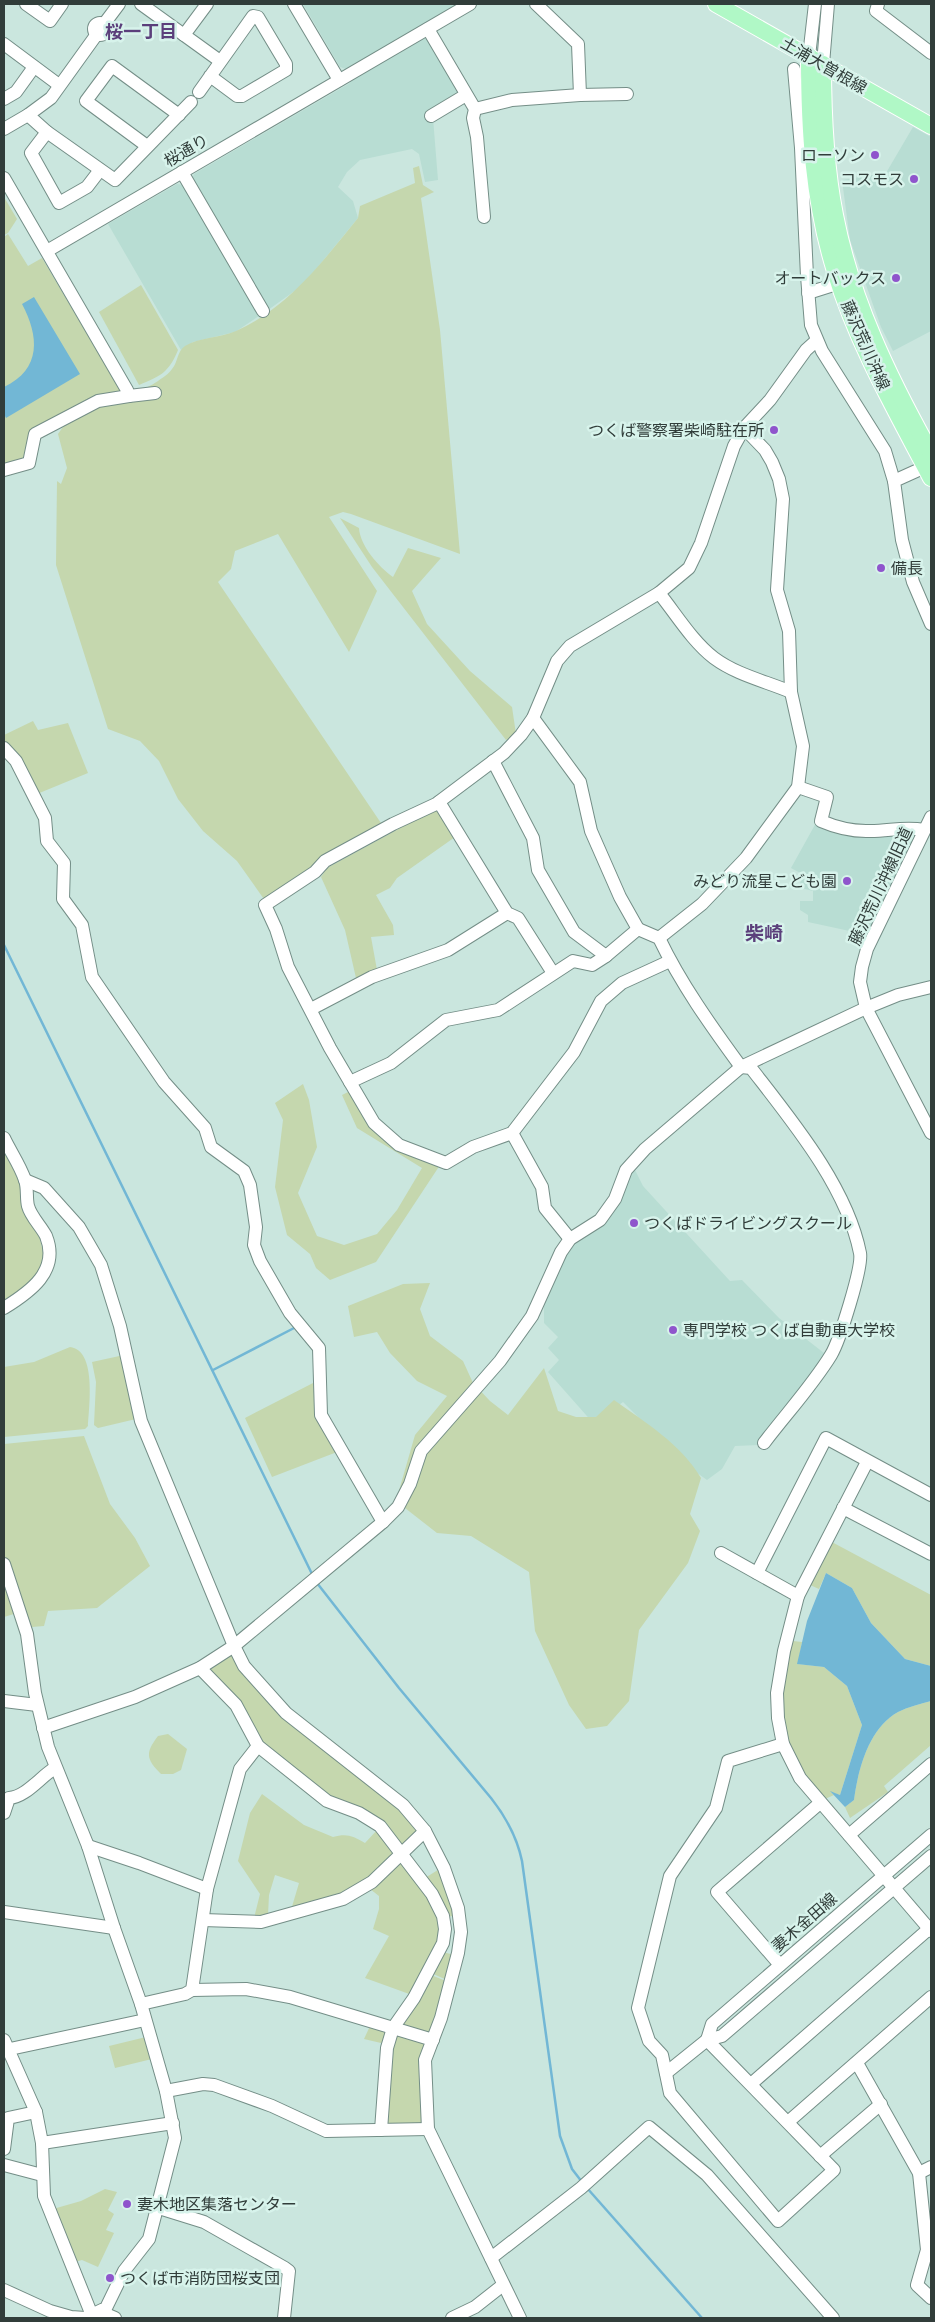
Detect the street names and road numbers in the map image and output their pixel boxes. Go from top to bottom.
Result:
street label: 土浦大曽根線 [777,33,870,98]
street label: 桜通り [161,130,212,171]
street label: 藤沢荒川沖線 [837,297,894,393]
street label: 藤沢荒川沖線旧道 [845,824,916,948]
street label: 妻木金田線 [768,1889,841,1956]

